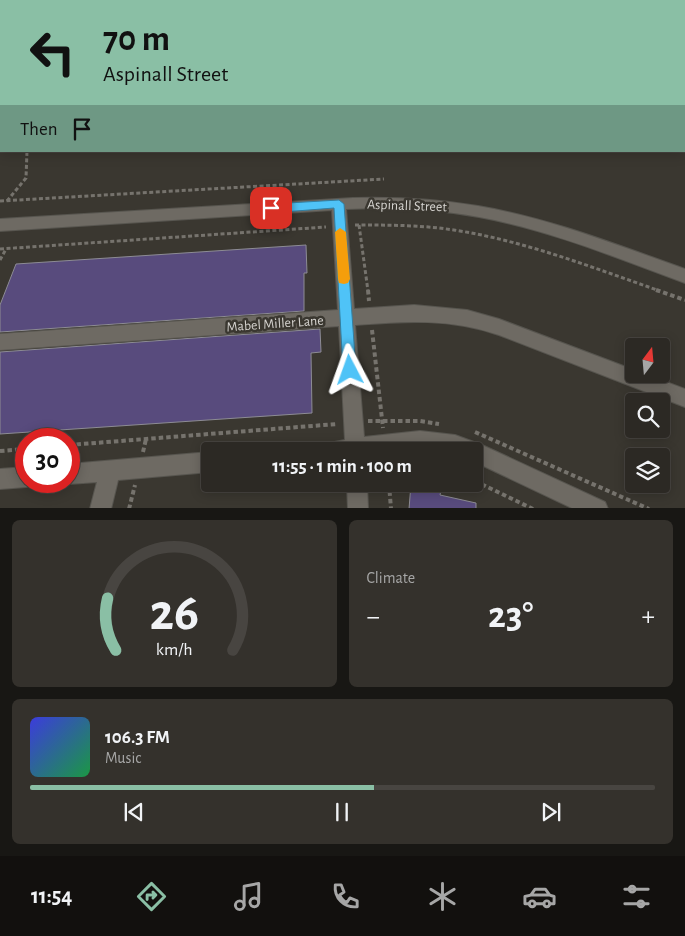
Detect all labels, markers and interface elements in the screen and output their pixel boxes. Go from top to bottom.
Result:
icon: left [20,20,85,85]
text: 70 m [103,22,170,57]
text: Aspinall Street [103,63,228,85]
icon: arrive [68,115,96,143]
text: Then [20,120,58,139]
pin [250,187,292,229]
icon: arrive [257,194,285,222]
street label: Aspinall Street [367,198,448,214]
street label: Mabel Miller Lane [226,314,324,334]
north arrow [625,338,670,382]
map controls [625,338,670,493]
position arrow [323,343,375,395]
button: search [625,393,670,438]
speed limit sign: 30 [15,428,80,493]
button: layers [625,448,670,493]
text: 11:55 · 1 min · 100 m [272,457,412,476]
text: Climate [367,570,415,586]
text: 26 [149,587,199,639]
text: 23° [488,597,533,635]
text: − [367,603,380,631]
text: + [642,603,655,631]
text: km/h [156,641,193,659]
text: 106.3 FM [105,728,170,747]
text: Music [105,750,141,766]
icon: previous [120,798,148,826]
icon: pause [328,798,356,826]
icon: next [537,798,565,826]
icon: directions [134,879,169,914]
icon: music [231,879,266,914]
icon: phone [328,879,363,914]
icon: climate [425,879,460,914]
icon: car [522,879,557,914]
icon: filters [619,879,654,914]
text: 11:54 [31,885,72,907]

